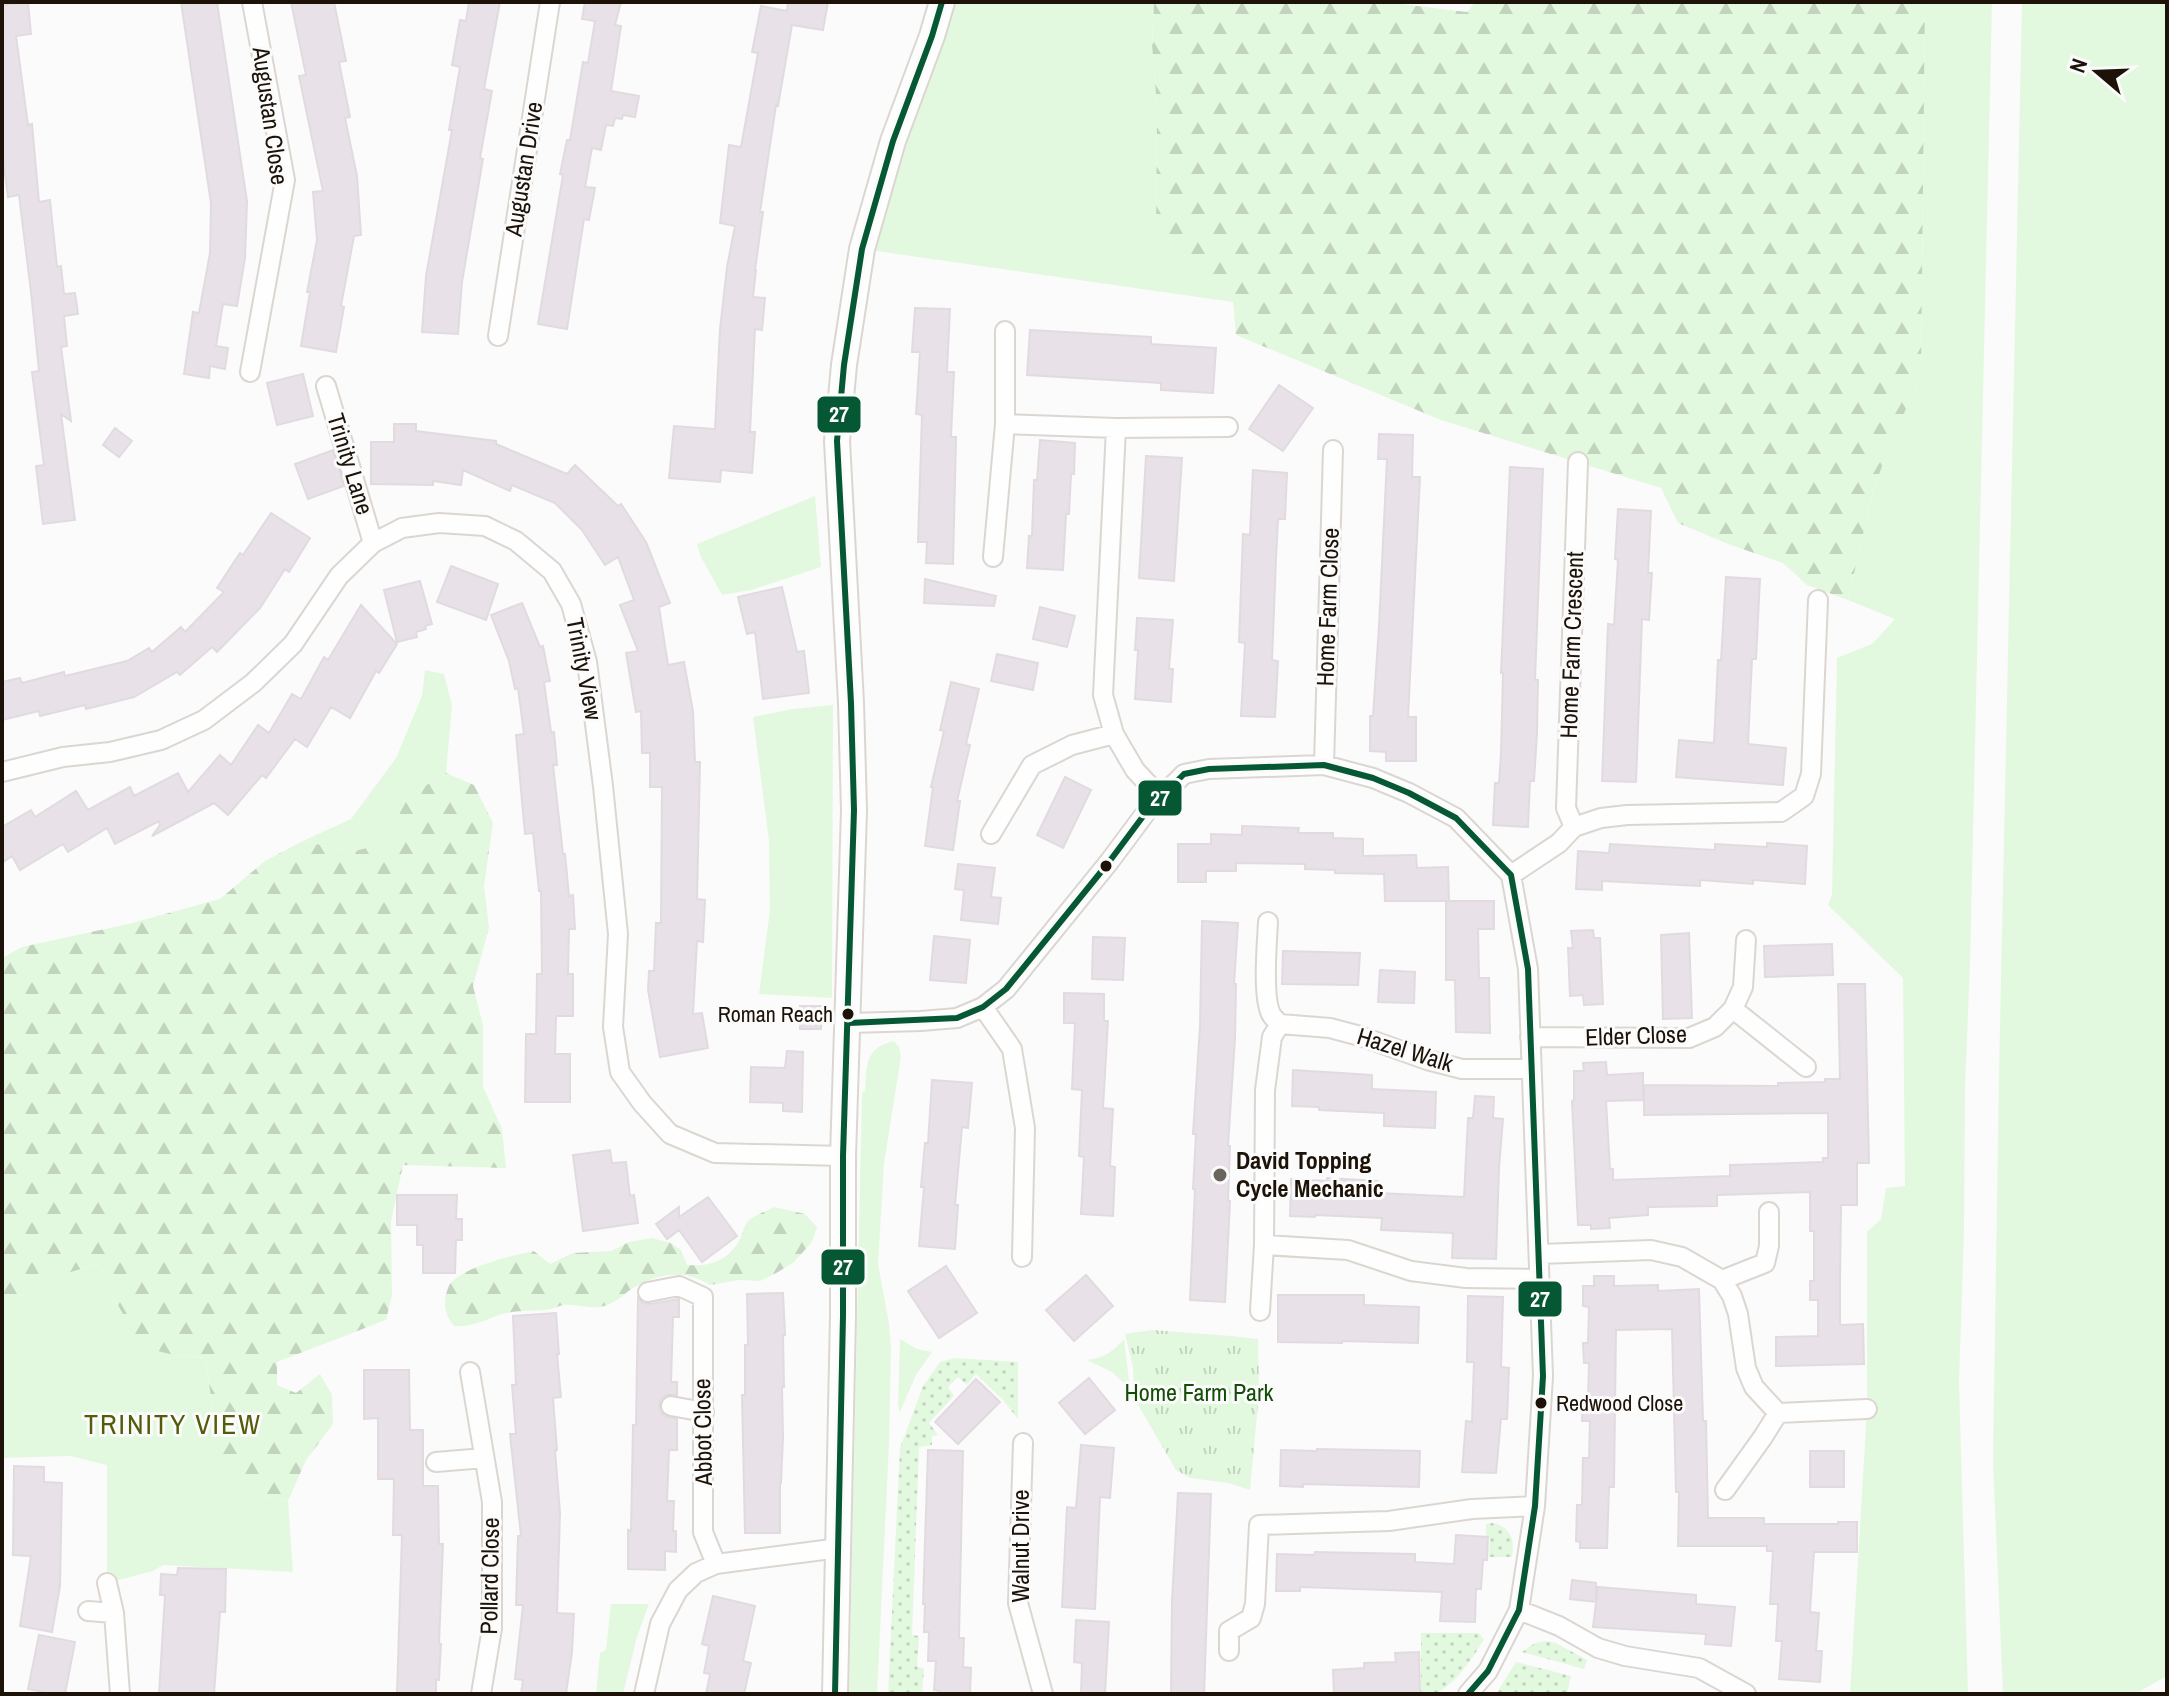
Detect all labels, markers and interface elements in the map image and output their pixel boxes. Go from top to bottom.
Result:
north arrow [2057,32,2137,112]
street label: Augustan Close [245,44,297,187]
text: N [2062,54,2094,77]
street label: Augustan Drive [496,99,549,239]
line badge: 27 [816,395,862,434]
text: 27 [829,399,849,429]
street label: Trinity Lane [320,409,382,518]
street label: Home Farm Close [1308,527,1346,687]
street label: Home Farm Crescent [1552,550,1590,739]
street label: Trinity View [559,615,611,724]
line badge: 27 [1137,779,1183,817]
text: 27 [1150,783,1170,813]
unlabelled marker [1098,858,1114,874]
place label: Roman Reach [718,999,833,1029]
marker: Roman Reach [840,1006,856,1022]
street label: Elder Close [1585,1017,1687,1053]
street label: Hazel Walk [1353,1019,1457,1079]
place label: David Topping Cycle Mechanic [1236,1144,1384,1204]
marker: David Topping Cycle Mechanic [1211,1166,1229,1184]
line badge: 27 [820,1248,866,1286]
text: 27 [833,1252,853,1282]
line badge: 27 [1517,1280,1563,1318]
text: 27 [1530,1284,1550,1314]
park label: Home Farm Park [1125,1376,1274,1408]
street label: Abbot Close [685,1378,719,1487]
place label: Redwood Close [1556,1388,1683,1418]
marker: Redwood Close [1533,1395,1549,1411]
district label: TRINITY VIEW [84,1405,262,1443]
street label: Walnut Drive [1004,1489,1036,1603]
street label: Pollard Close [472,1517,506,1635]

